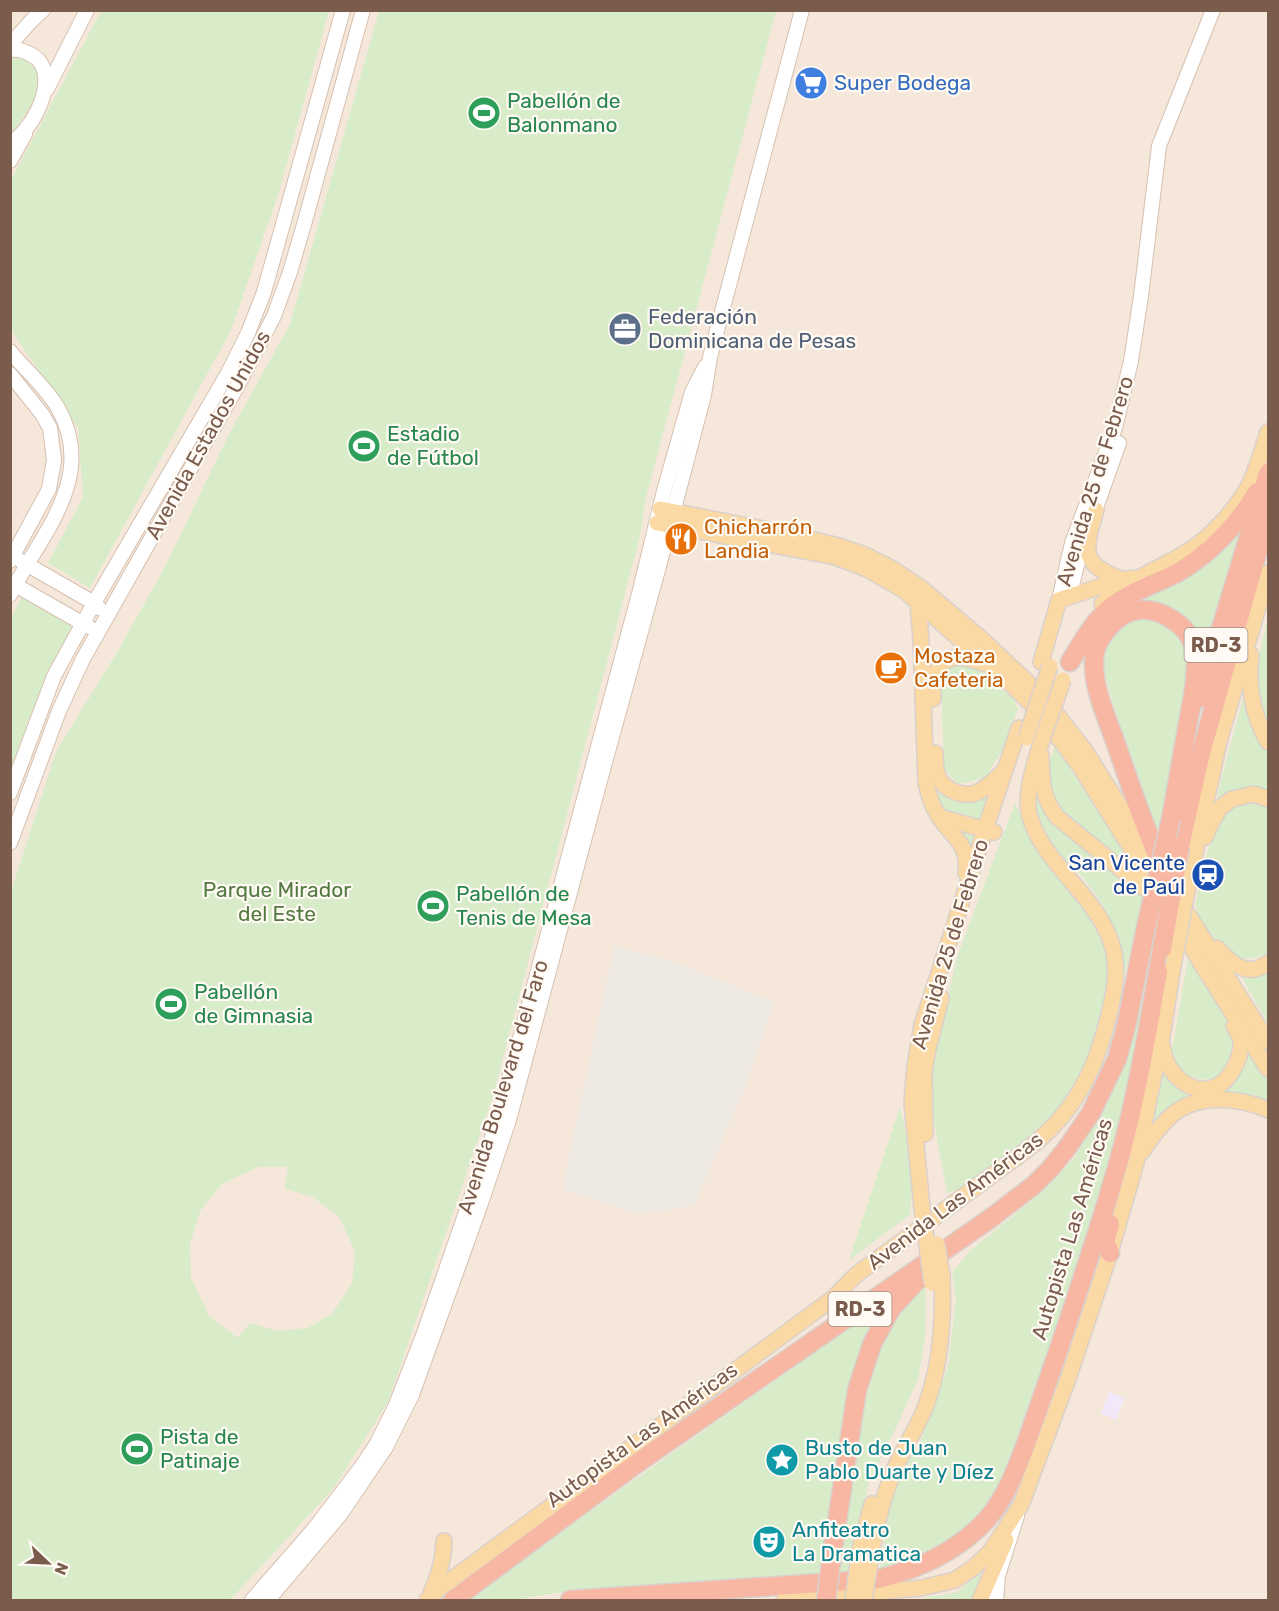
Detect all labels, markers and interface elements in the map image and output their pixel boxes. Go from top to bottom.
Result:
supermarket icon: Super Bodega [793,65,829,101]
place label: Super Bodega [834,70,971,95]
place label: Pabellón de Balonmano [507,88,621,137]
sports icon: Pabellón de Balonmano [466,95,502,131]
place label: Federación Dominicana de Pesas [648,304,856,353]
office icon: Federación Dominicana de Pesas [607,311,643,347]
street label: Avenida Estados Unidos [140,326,275,544]
street label: Avenida 25 de Febrero [1051,373,1138,589]
place label: Estadio de Fútbol [387,421,479,470]
sports icon: Estadio de Fútbol [346,428,382,464]
place label: Chicharrón Landia [704,514,812,563]
restaurant icon: Chicharrón Landia [663,521,699,557]
road number: RD-3 [1184,628,1248,662]
place label: Mostaza Cafeteria [914,643,1004,692]
cafe icon: Mostaza Cafeteria [873,650,909,686]
street label: Avenida 25 de Febrero [906,836,993,1052]
place label: San Vicente de Paúl [1068,850,1185,899]
station icon: San Vicente de Paúl [1190,857,1226,893]
park label: Parque Mirador del Este [203,877,351,926]
place label: Pabellón de Tenis de Mesa [456,881,592,930]
sports icon: Pabellón de Tenis de Mesa [415,888,451,924]
street label: Avenida Boulevard del Faro [452,957,553,1217]
place label: Pabellón de Gimnasia [194,979,313,1028]
sports icon: Pabellón de Gimnasia [153,986,189,1022]
street label: Autopista Las Américas [1026,1115,1117,1343]
street label: Avenida Las Américas [862,1126,1048,1275]
road number: RD-3 [828,1292,892,1326]
street label: Autopista Las Américas [541,1357,742,1512]
place label: Pista de Patinaje [160,1424,240,1473]
sports icon: Pista de Patinaje [119,1431,155,1467]
place label: Busto de Juan Pablo Duarte y Díez [805,1435,994,1484]
place icon: Busto de Juan Pablo Duarte y Díez [764,1442,800,1478]
place label: Anfiteatro La Dramatica [792,1517,921,1566]
theatre icon: Anfiteatro La Dramatica [751,1524,787,1560]
north arrow [18,1533,78,1593]
text: N [50,1560,72,1578]

